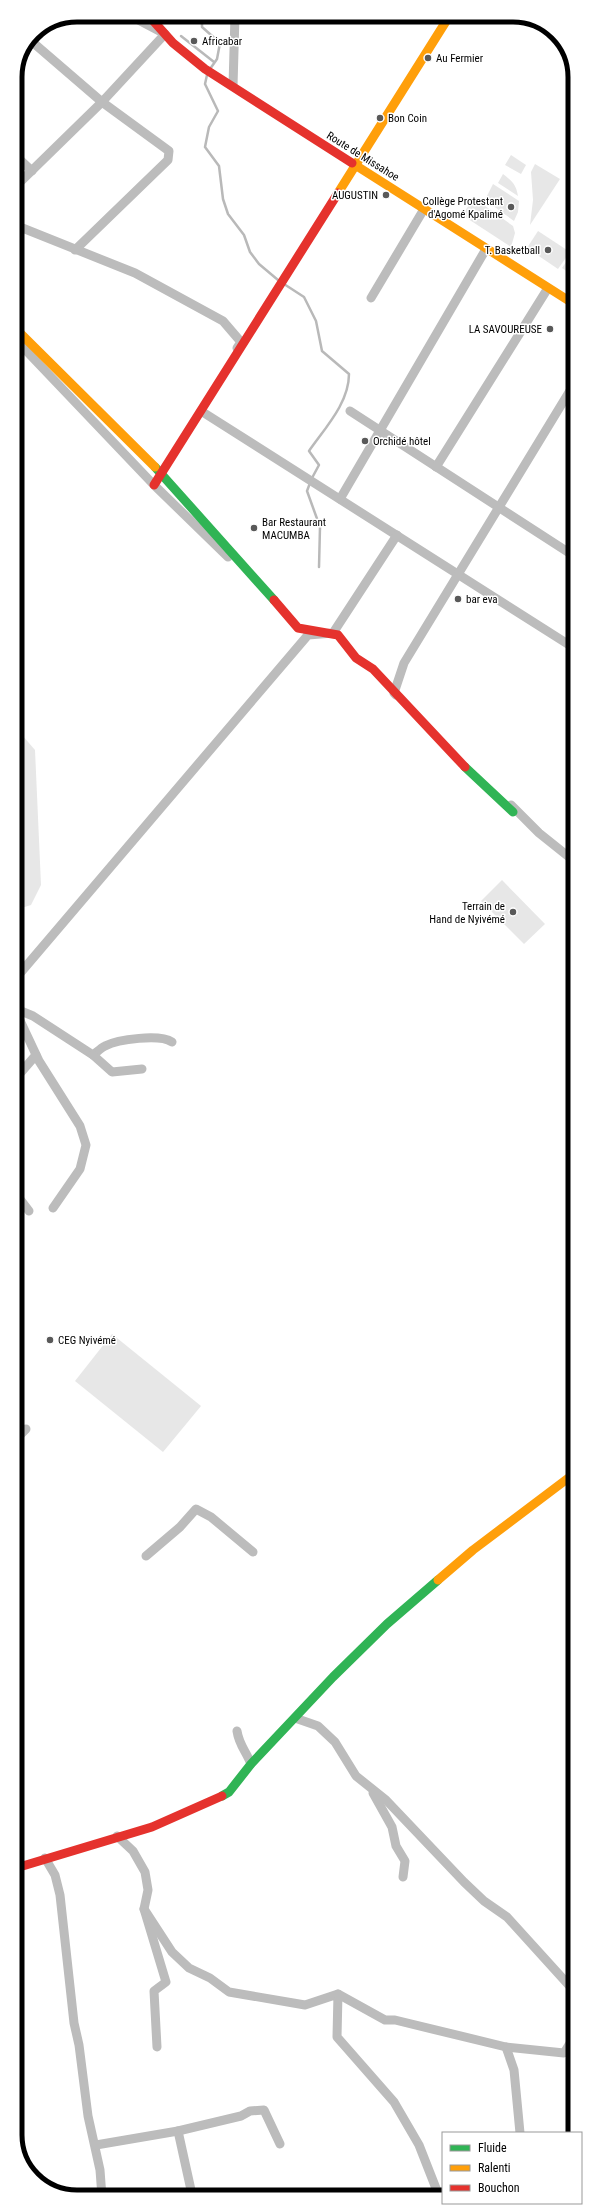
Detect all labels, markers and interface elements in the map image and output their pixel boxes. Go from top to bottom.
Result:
place label: Africabar [202,35,243,48]
marker: Africabar [189,36,199,46]
place label: Au Fermier [436,52,484,65]
marker: Au Fermier [423,53,433,63]
place label: Bon Coin [388,112,427,125]
marker: Bon Coin [375,113,385,123]
street label: Route de Missahoe [324,129,401,184]
place label: AUGUSTIN [332,189,378,202]
marker: AUGUSTIN [381,190,391,200]
place label: Collège Protestant d'Agomé Kpalimé [423,195,503,221]
marker: Collège Protestant d'Agomé Kpalimé [506,202,516,212]
place label: T. Basketball [485,244,540,257]
marker: T. Basketball [543,245,553,255]
place label: LA SAVOUREUSE [469,323,543,336]
marker: LA SAVOUREUSE [545,324,555,334]
place label: Orchidé hôtel [373,435,431,448]
marker: Orchidé hôtel [360,436,370,446]
place label: Bar Restaurant MACUMBA [262,516,326,542]
marker: Bar Restaurant MACUMBA [249,523,259,533]
place label: bar eva [466,593,498,606]
marker: bar eva [453,594,463,604]
place label: Terrain de Hand de Nyivémé [429,900,505,926]
marker: Terrain de Hand de Nyivémé [508,907,518,917]
place label: CEG Nyivémé [58,1334,116,1347]
marker: CEG Nyivémé [45,1335,55,1345]
legend [442,2132,582,2204]
text: Fluide [478,2141,507,2155]
text: Ralenti [478,2161,511,2175]
text: Bouchon [478,2181,520,2195]

